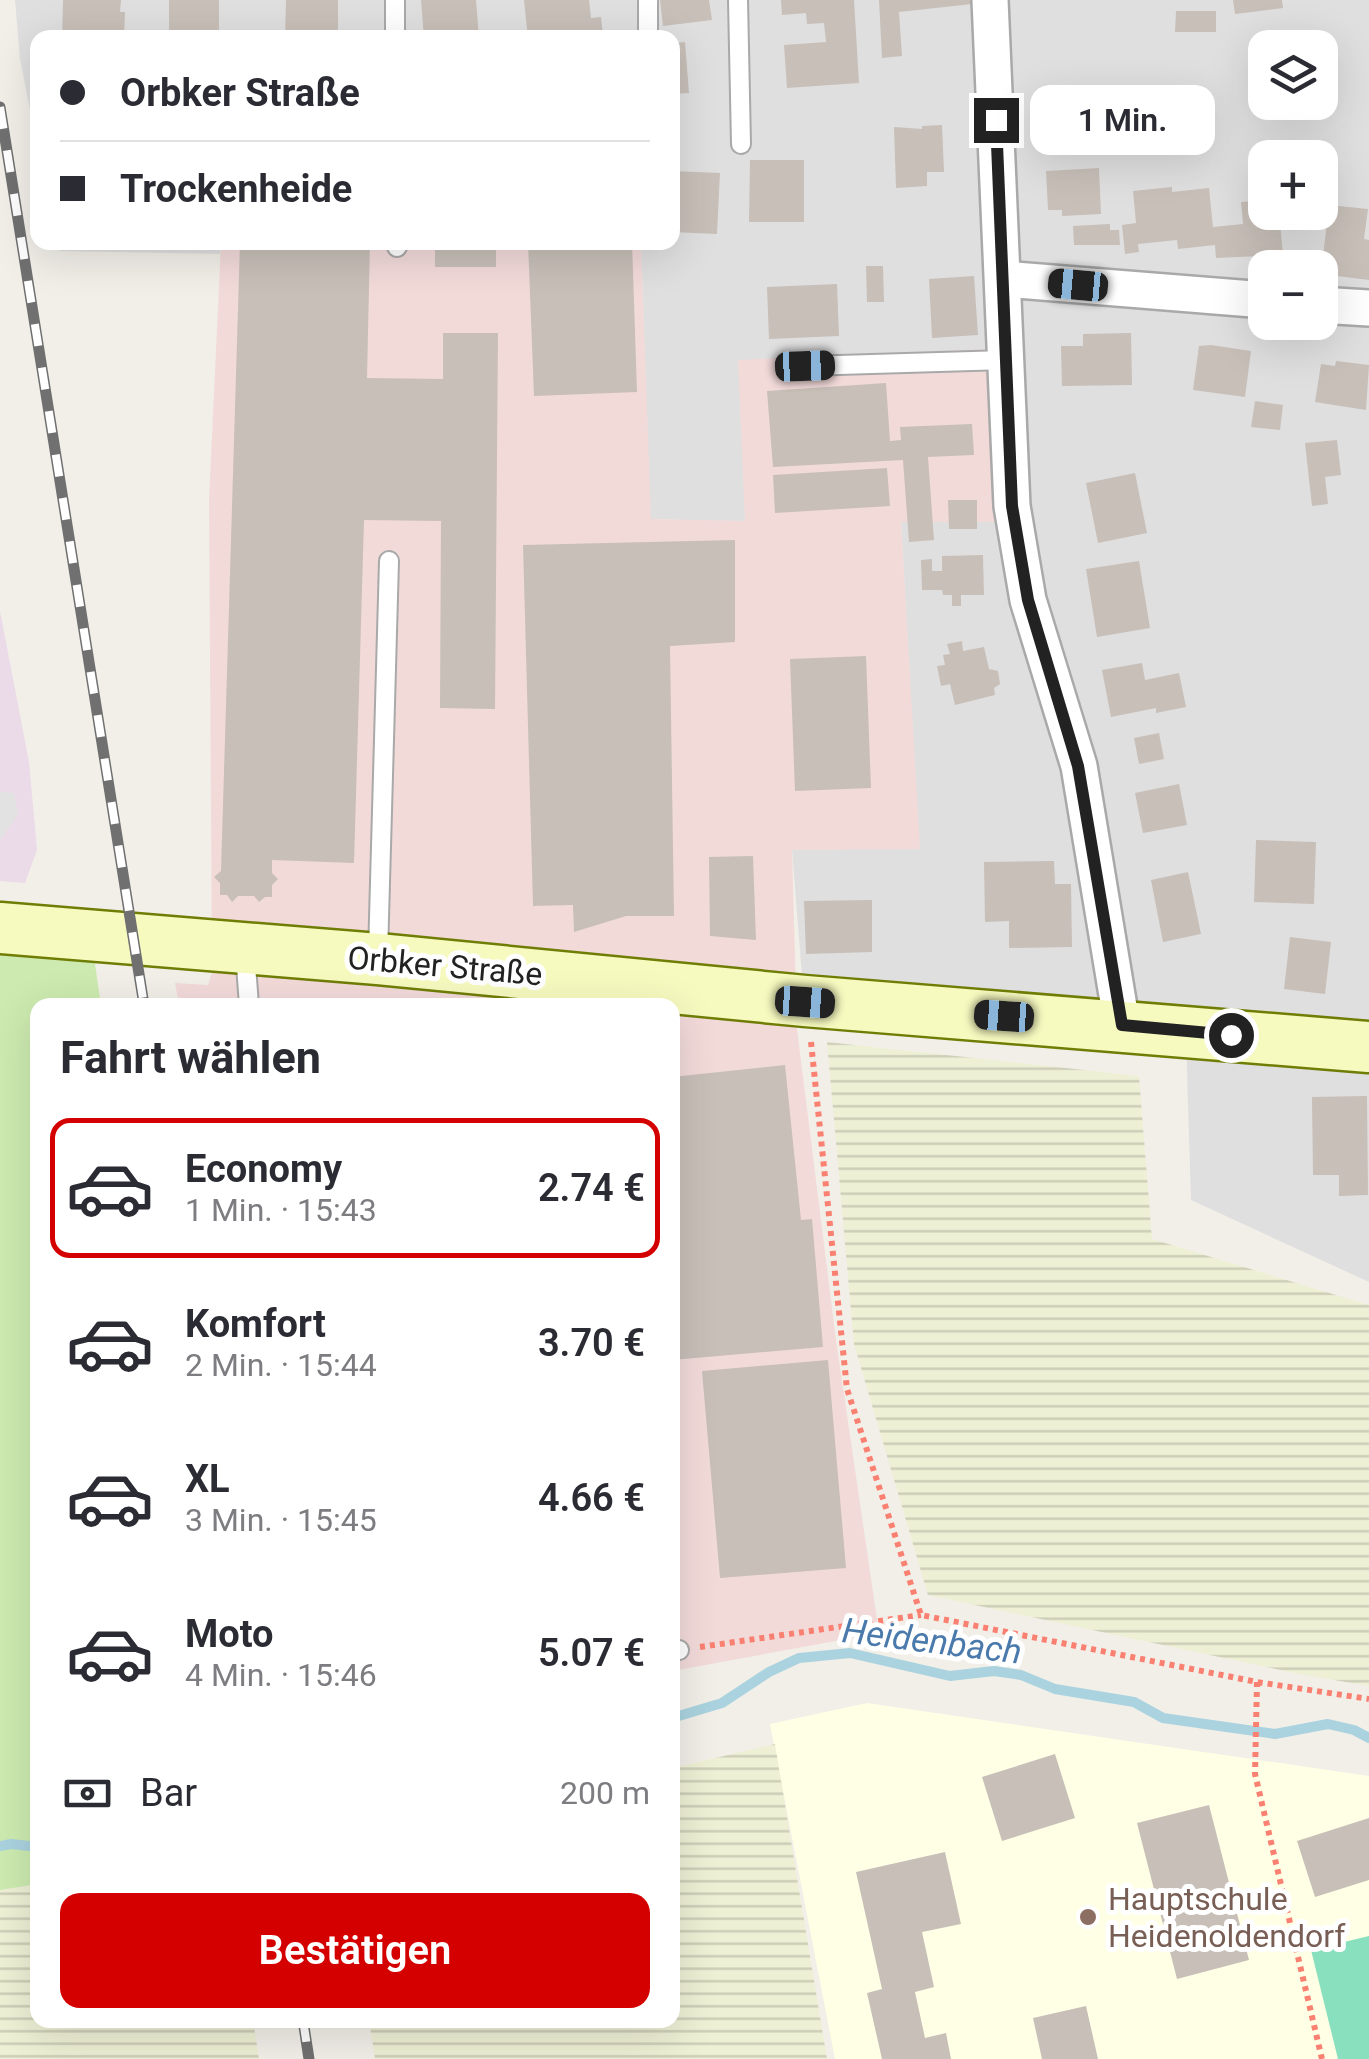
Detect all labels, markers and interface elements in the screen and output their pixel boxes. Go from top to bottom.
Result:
map controls [1248,30,1338,340]
button: layers [1248,30,1338,120]
text: Orbker Straße [120,71,360,115]
callout: 1 Min. [1031,85,1216,155]
route end [974,98,1019,143]
text: 1 Min. [1078,101,1167,139]
button: + [1248,140,1338,230]
text: Trockenheide [120,167,352,211]
button: − [1248,250,1338,340]
car [1047,267,1109,303]
car [774,350,836,382]
street label: Orbker Straße [346,939,544,993]
car [774,985,836,1019]
car [973,999,1035,1033]
route start [1209,1013,1254,1058]
text: Fahrt wählen [60,1031,321,1084]
icon: car [65,1143,155,1233]
text: Economy [185,1147,342,1191]
text: 2.74 € [538,1166,645,1210]
text: 1 Min. · 15:43 [185,1191,377,1229]
icon: car [65,1298,155,1388]
text: Komfort [185,1302,326,1346]
text: 3.70 € [538,1321,645,1365]
text: 2 Min. · 15:44 [185,1346,377,1384]
icon: car [65,1453,155,1543]
text: XL [185,1457,230,1501]
text: 4.66 € [538,1476,645,1520]
text: 3 Min. · 15:45 [185,1501,377,1539]
icon: car [65,1608,155,1698]
water label: Heidenbach [840,1610,1024,1673]
text: Moto [185,1612,274,1656]
text: 5.07 € [538,1631,645,1675]
text: 4 Min. · 15:46 [185,1656,377,1694]
icon: cash [60,1766,115,1821]
text: Bar [140,1771,197,1815]
text: 200 m [560,1774,650,1812]
place label: Hauptschule Heidenoldendorf [1108,1880,1346,1955]
button: Bestätigen [60,1893,650,2008]
marker: Hauptschule Heidenoldendorf [1077,1906,1099,1928]

